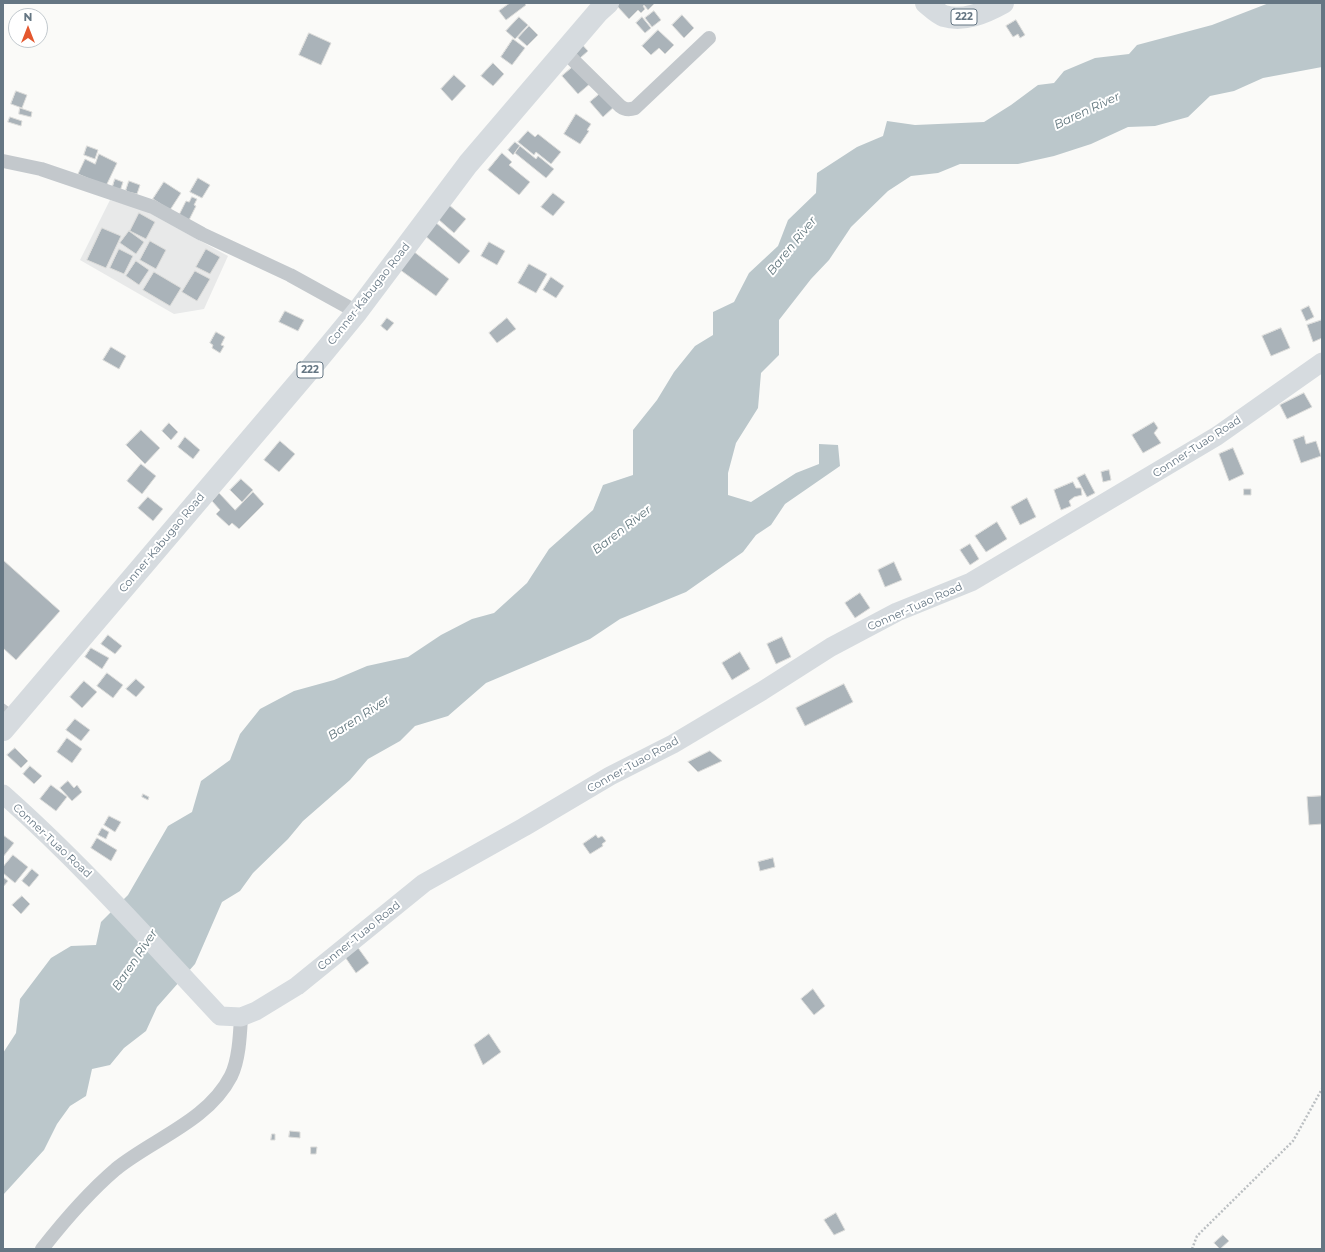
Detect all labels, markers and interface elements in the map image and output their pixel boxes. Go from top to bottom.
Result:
north arrow [8,8,48,48]
road number: 222 [951,9,977,25]
text: N [24,10,32,24]
water label: Baren River [1052,90,1122,132]
water label: Baren River [764,214,820,278]
street label: Conner-Kabugao Road [325,240,413,348]
road number: 222 [297,362,323,378]
street label: Conner-Tuao Road [1150,414,1244,480]
street label: Conner-Kabugao Road [116,490,208,596]
water label: Baren River [590,503,654,557]
street label: Conner-Tuao Road [865,580,965,634]
water label: Baren River [325,693,393,743]
street label: Conner-Tuao Road [585,734,681,796]
street label: Conner-Tuao Road [10,801,94,881]
street label: Conner-Tuao Road [315,899,403,973]
water label: Baren River [109,927,161,993]

